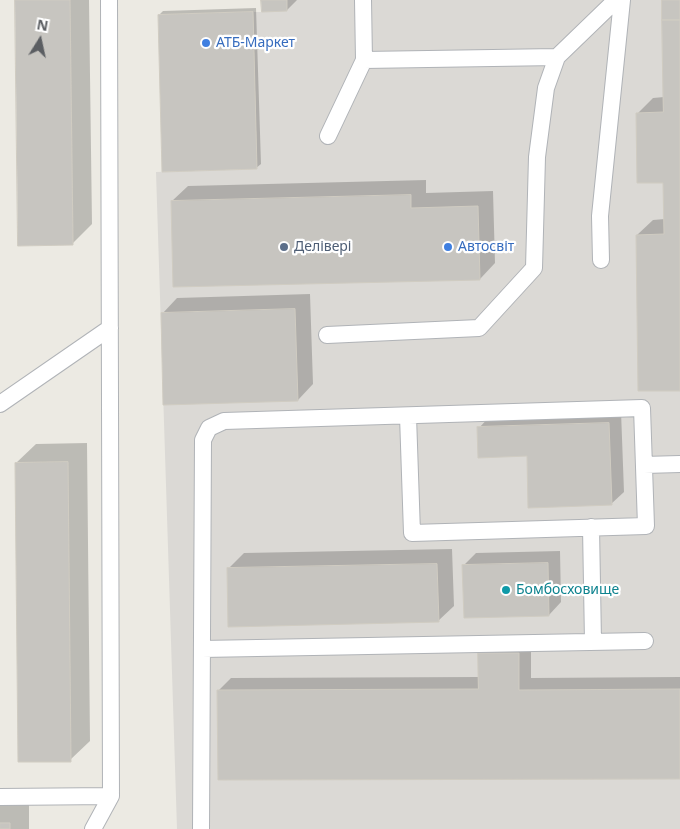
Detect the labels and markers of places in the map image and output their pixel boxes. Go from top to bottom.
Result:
place label: АТБ-Маркет [216,35,295,51]
marker: АТБ-Маркет [200,37,212,49]
place label: Делівері [294,239,351,255]
place label: Автосвіт [458,239,514,255]
marker: Делівері [278,241,290,253]
marker: Автосвіт [442,241,454,253]
place label: Бомбосховище [516,582,619,598]
marker: Бомбосховище [500,584,512,596]

